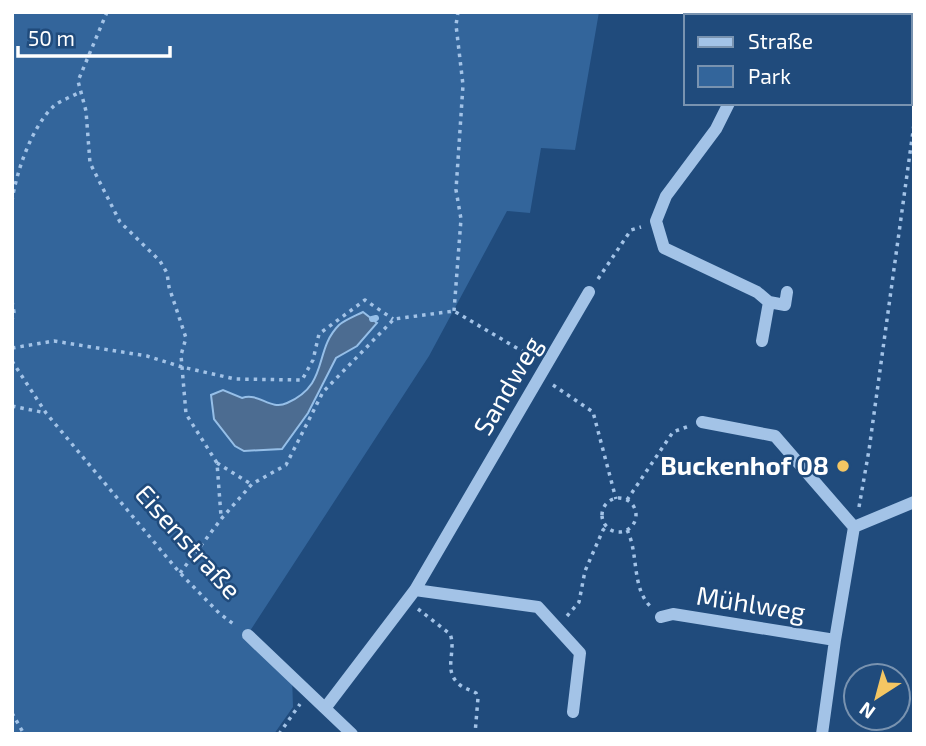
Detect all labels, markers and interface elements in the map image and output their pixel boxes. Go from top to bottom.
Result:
scale bar [18,14,170,58]
legend [684,14,912,105]
text: 50 m [28,25,75,50]
text: Straße [748,28,813,53]
text: Park [748,63,791,88]
street label: Sandweg [466,330,547,440]
place label: Buckenhof 08 [660,449,829,480]
marker: Buckenhof 08 [835,458,851,474]
street label: Eisenstraße [130,478,248,604]
street label: Mühlweg [695,579,808,626]
north arrow [842,662,912,732]
text: N [854,698,879,724]

